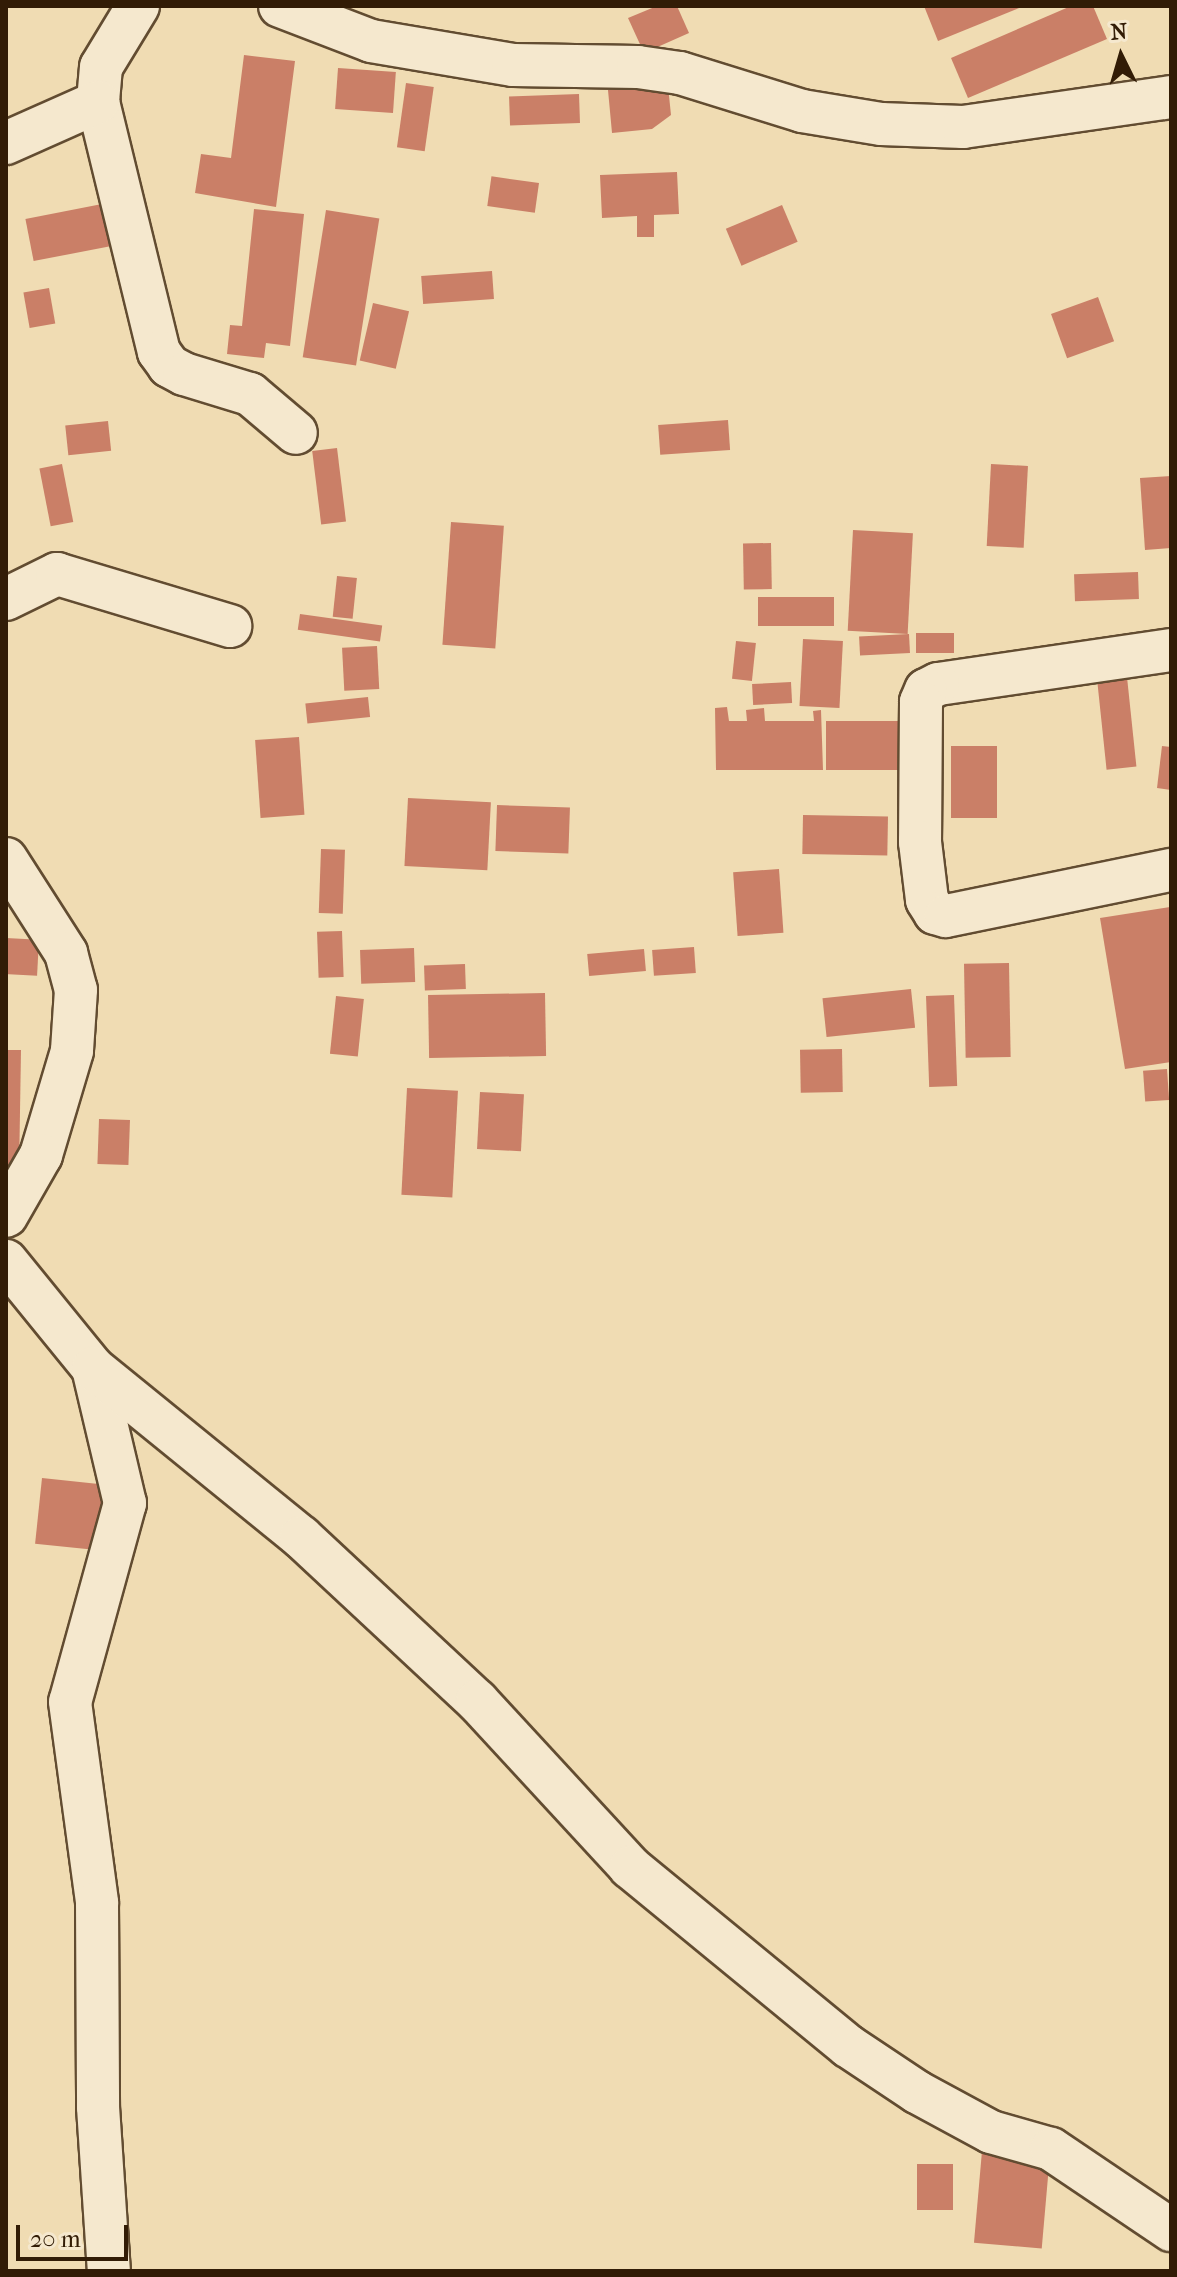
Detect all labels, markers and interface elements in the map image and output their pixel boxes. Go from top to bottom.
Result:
north arrow [1081,16,1161,96]
text: N [1109,18,1128,46]
scale bar [20,2209,132,2259]
text: 20 m [30,2225,81,2253]

